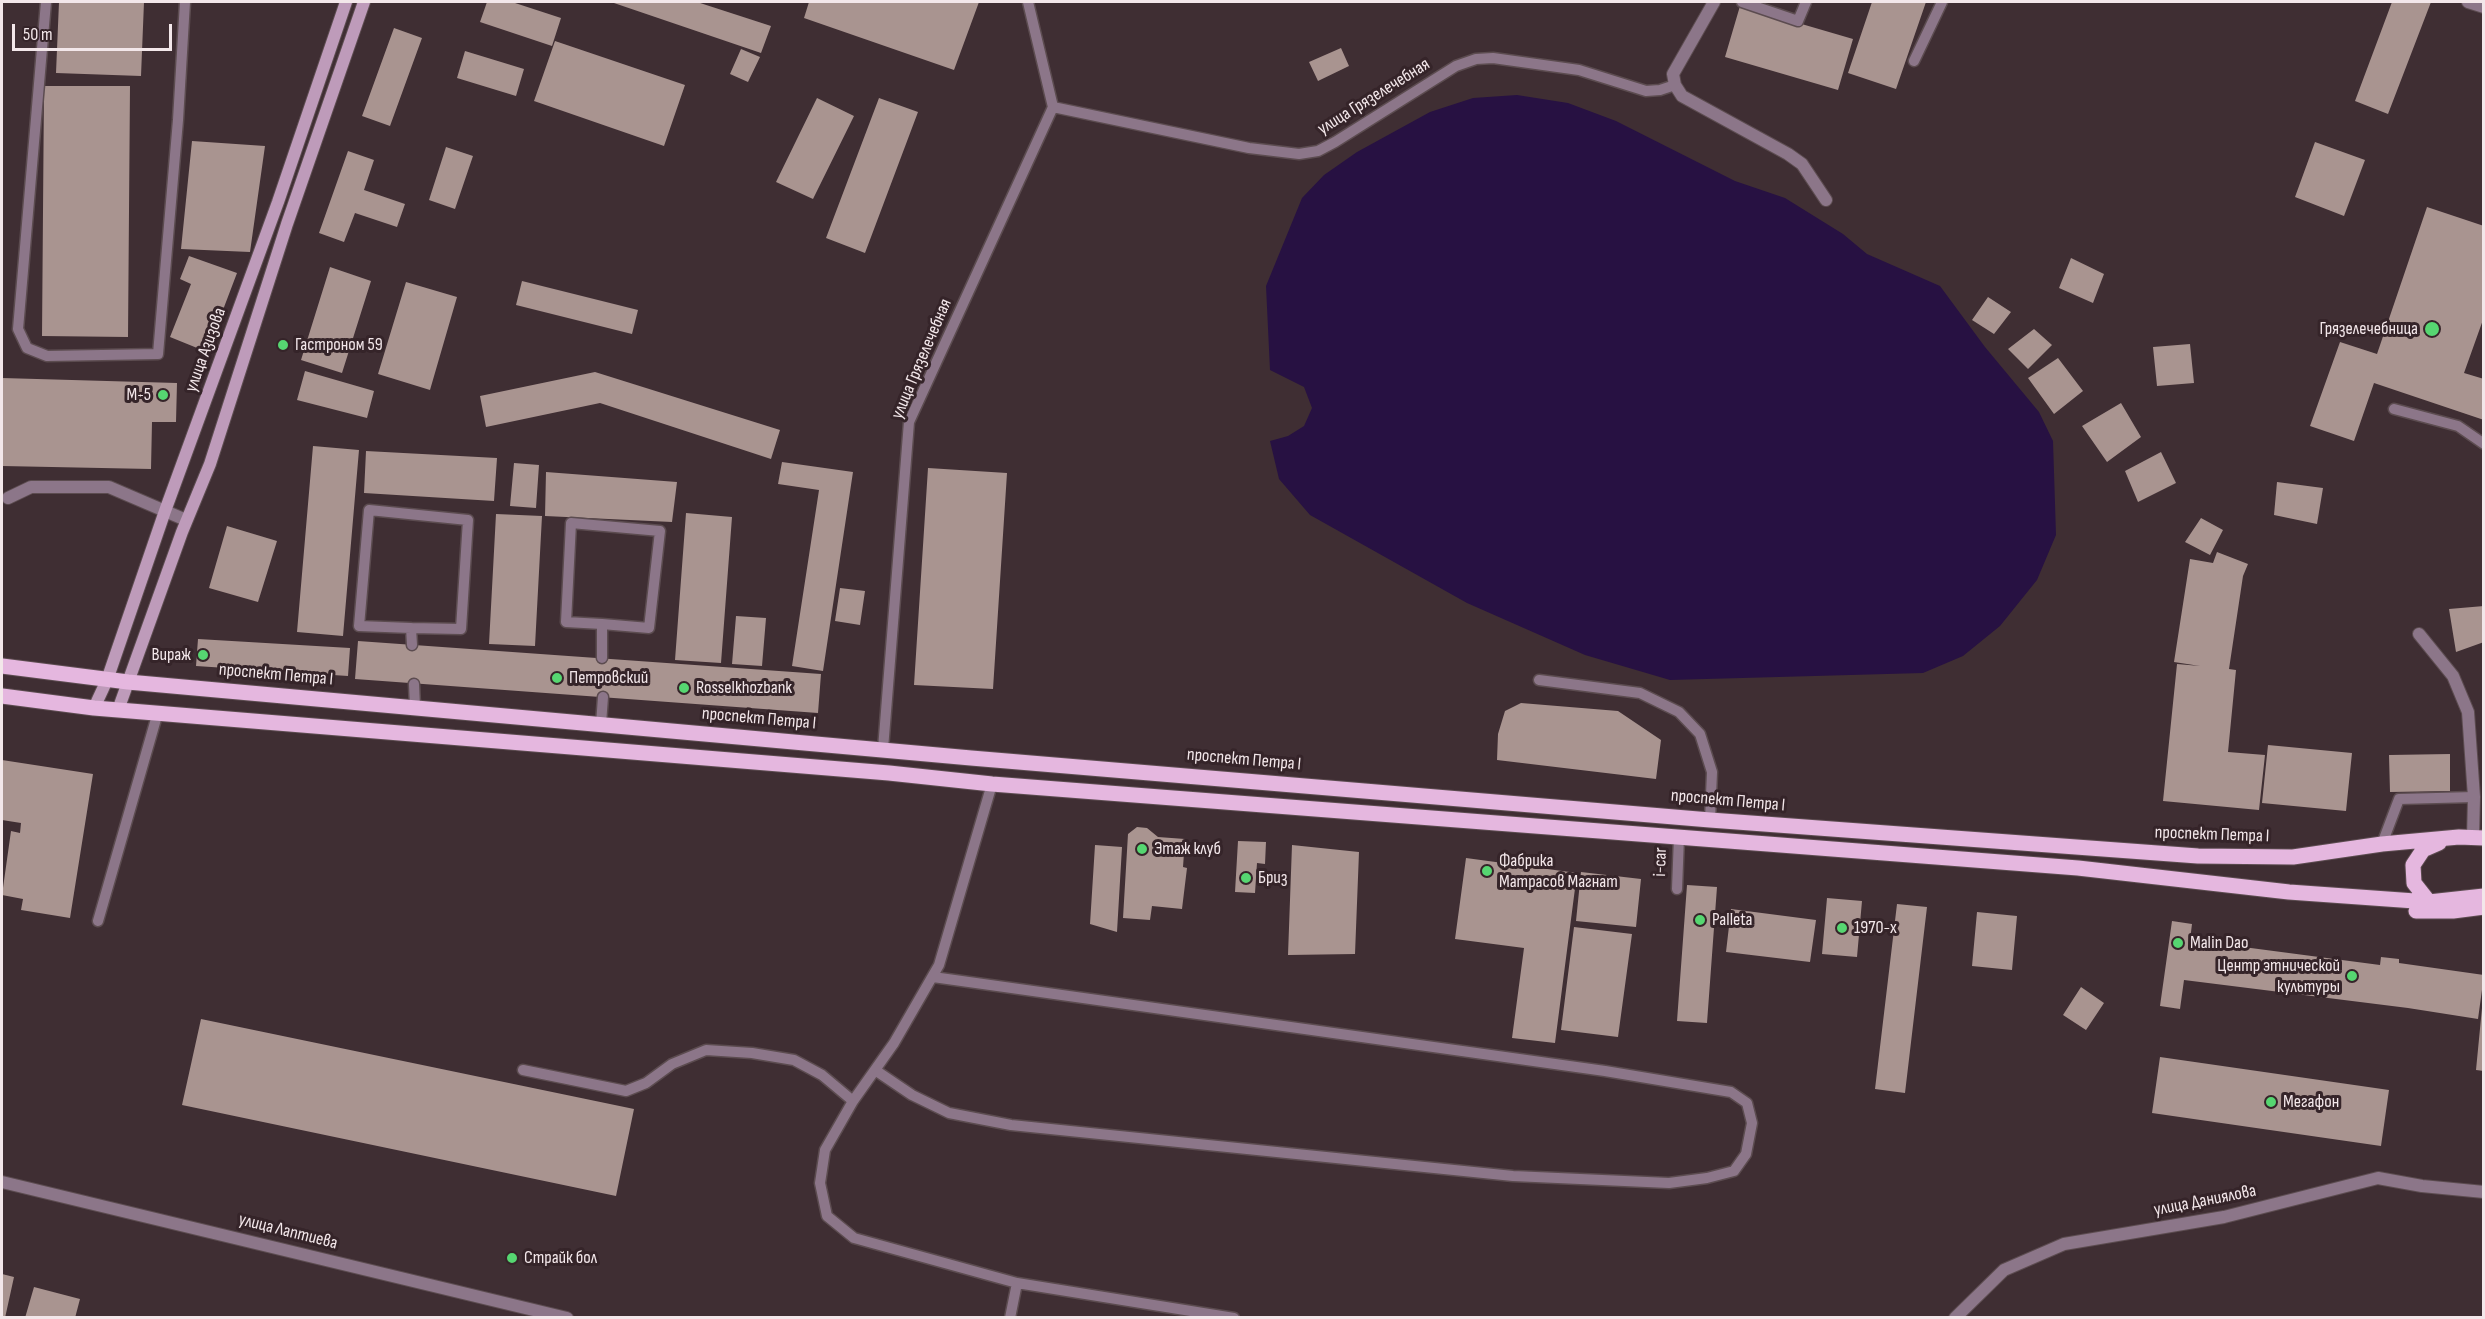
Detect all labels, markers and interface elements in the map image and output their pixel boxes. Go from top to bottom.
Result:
scale bar [15,12,176,50]
text: 50 m [23,24,53,45]
street label: улица Грязелечебная [1314,54,1434,140]
street label: улица Грязелечебная [887,296,957,422]
street label: улица Азизова [181,305,231,395]
place label: Грязелечебница [2319,318,2418,340]
marker: Грязелечебница [2423,320,2441,338]
place label: Гастроном 59 [295,334,383,356]
marker: Гастроном 59 [276,338,290,352]
place label: М-5 [126,384,151,406]
marker: М-5 [156,388,170,402]
place label: Вираж [151,644,191,666]
marker: Вираж [196,648,210,662]
street label: проспект Петра I [218,659,334,691]
place label: Петровский [569,667,648,689]
marker: Петровский [550,671,564,685]
place label: Rosselkhozbank [696,677,792,699]
marker: Rosselkhozbank [677,681,691,695]
street label: проспект Петра I [701,703,817,735]
street label: проспект Петра I [1186,744,1302,776]
street label: проспект Петра I [1670,785,1786,817]
street label: проспект Петра I [2154,822,2270,848]
place label: Этаж клуб [1154,838,1221,860]
marker: Этаж клуб [1135,842,1149,856]
street label: i-car [1650,847,1672,877]
place label: Фабрика Матрасов Магнат [1499,850,1618,892]
marker: Фабрика Матрасов Магнат [1480,864,1494,878]
place label: Бриз [1258,867,1287,889]
marker: Бриз [1239,871,1253,885]
place label: Palleta [1712,909,1752,931]
marker: Palleta [1693,913,1707,927]
place label: 1970-х [1854,917,1897,939]
marker: 1970-х [1835,921,1849,935]
place label: Malin Dao [2190,932,2248,954]
marker: Malin Dao [2171,936,2185,950]
place label: Центр этнической культуры [2217,955,2340,998]
marker: Центр этнической культуры [2345,969,2359,983]
place label: Мегафон [2283,1091,2339,1113]
marker: Мегафон [2264,1095,2278,1109]
street label: улица Даниялова [2152,1180,2258,1222]
street label: улица Лаптиева [236,1209,340,1255]
place label: Страйк бол [524,1247,597,1269]
marker: Страйк бол [505,1251,519,1265]

